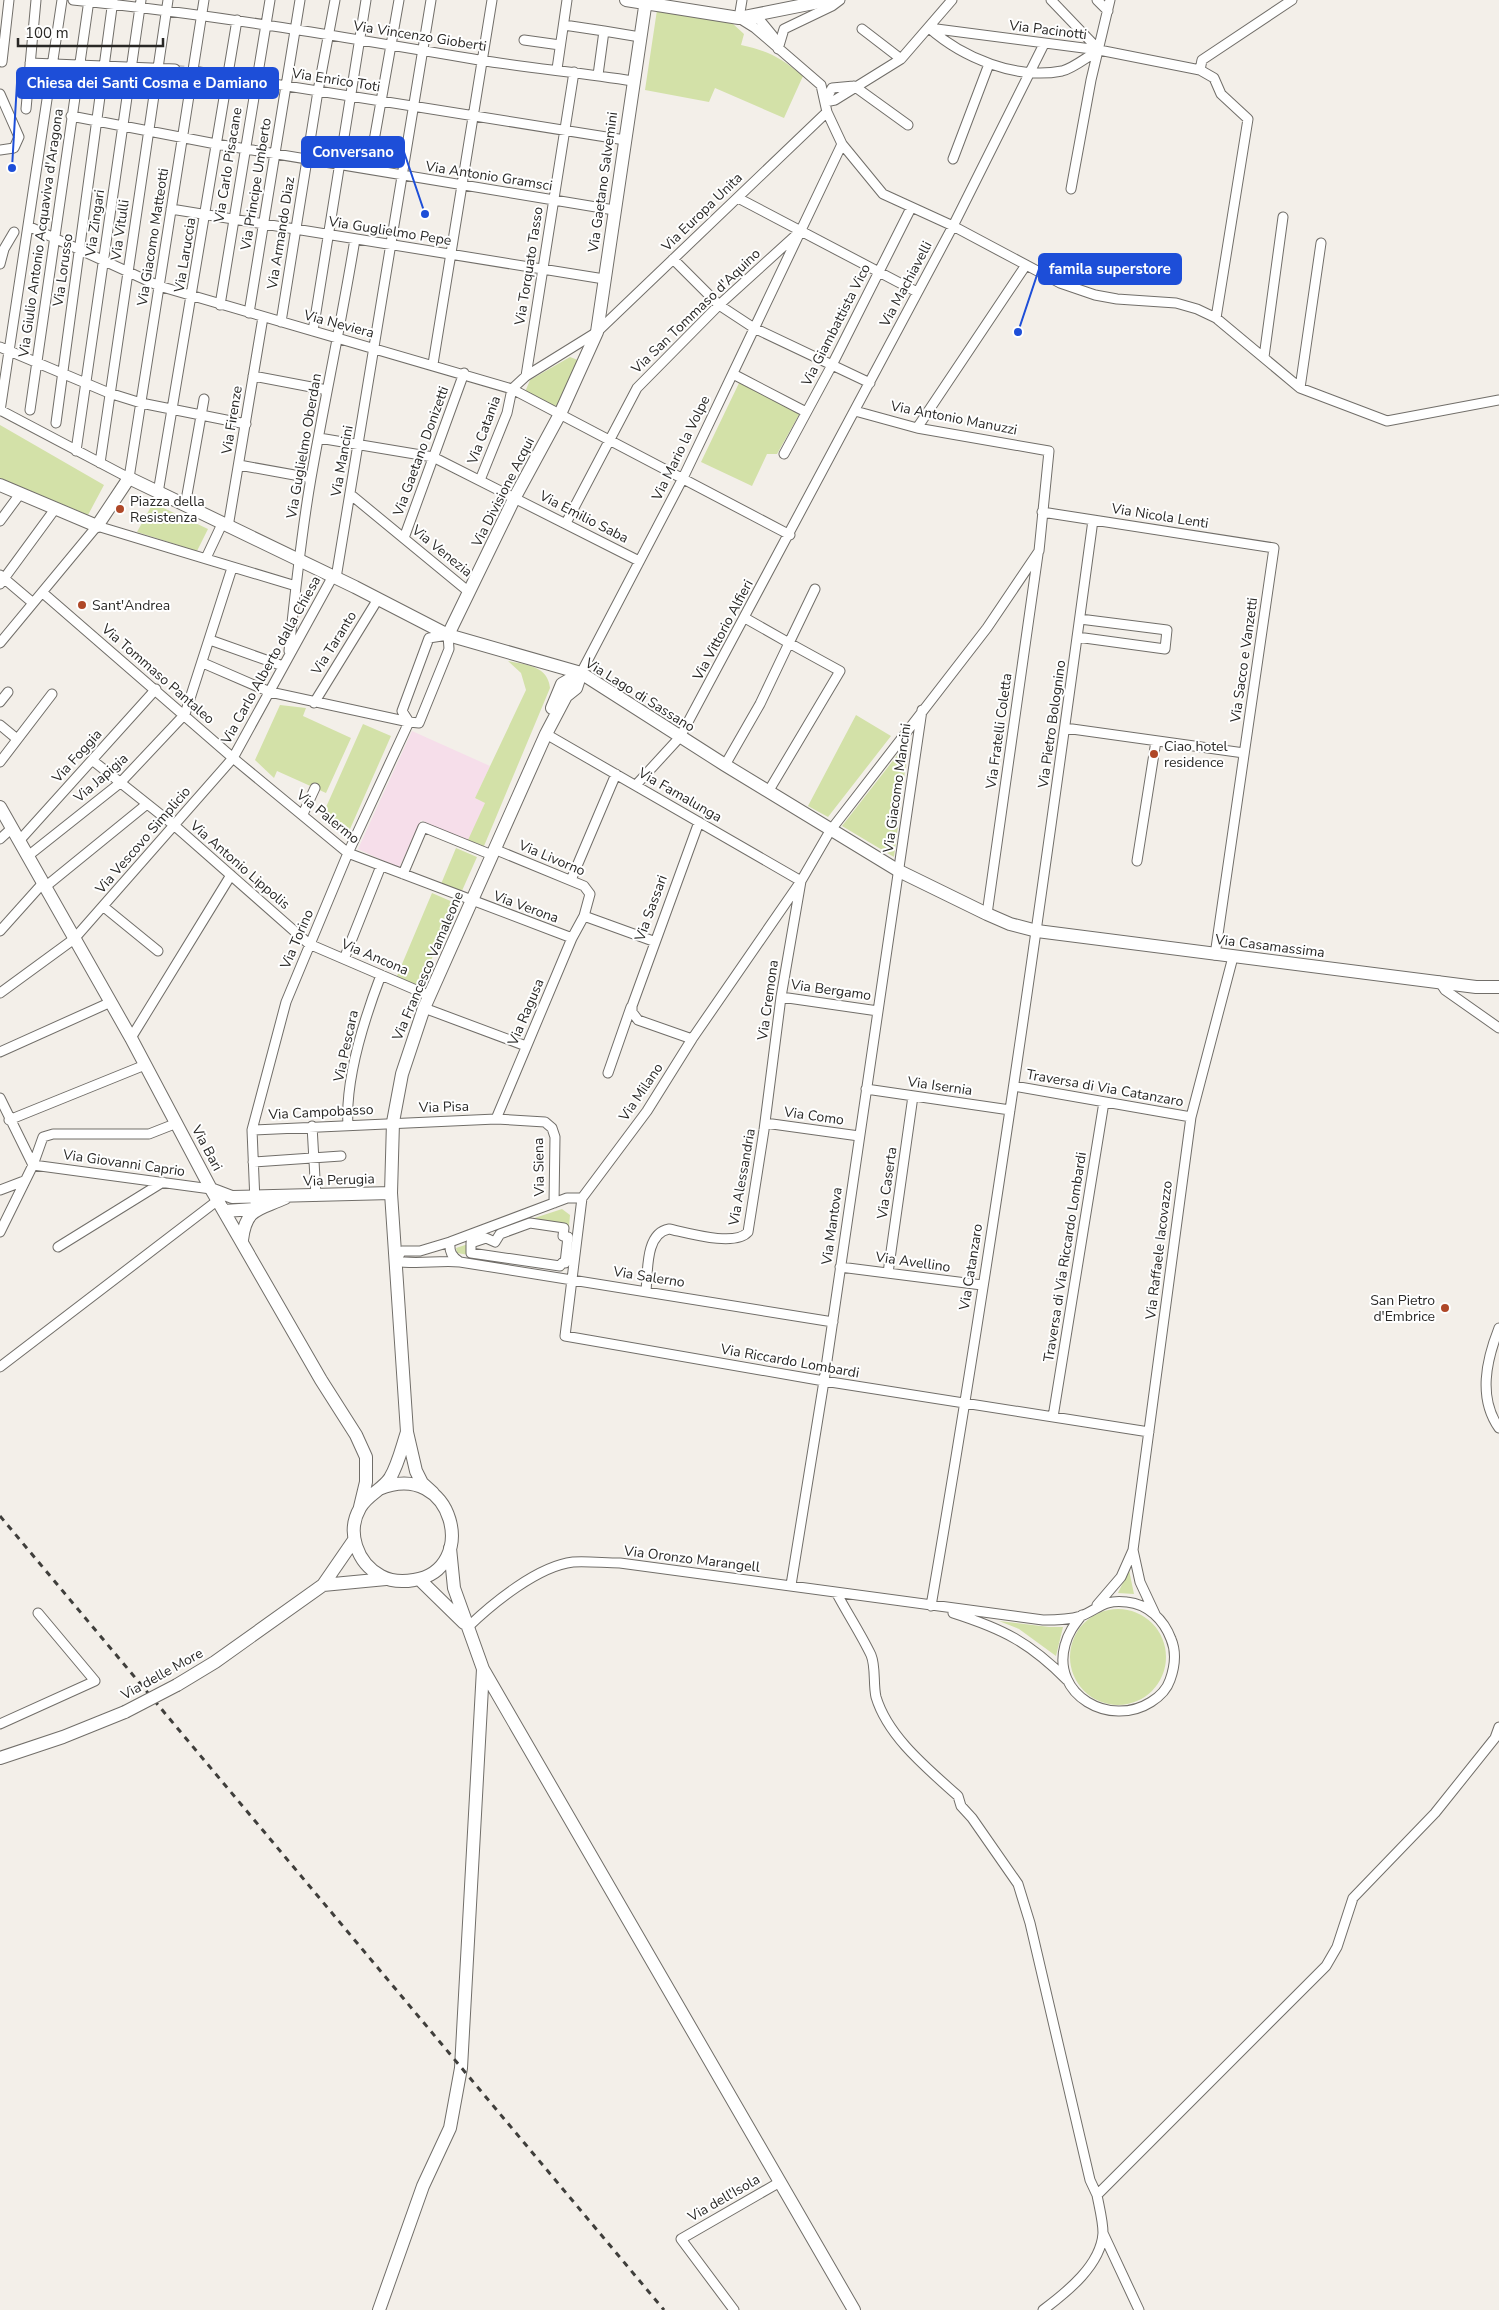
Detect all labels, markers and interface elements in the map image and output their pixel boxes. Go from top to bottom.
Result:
scale bar [18,15,162,47]
street label: Via Vincenzo Gioberti [351,16,488,56]
street label: Via Pacinotti [1007,16,1088,44]
text: 100 m [25,23,69,43]
street label: Via Enrico Toti [289,63,382,96]
callout: Chiesa dei Santi Cosma e Damiano [17,68,278,98]
text: Chiesa dei Santi Cosma e Damiano [26,73,268,93]
street label: Via Carlo Pisacane [209,106,246,225]
street label: Via Giulio Antonio Acquaviva d'Aragona [14,107,68,360]
street label: Via Gaetano Salvemini [584,111,622,254]
street label: Via Principe Umberto [236,116,276,252]
callout: Conversano [302,137,404,167]
text: Conversano [312,142,394,162]
street label: Via Antonio Gramsci [423,156,554,195]
street label: Via Giacomo Matteotti [133,167,173,308]
street label: Via Europa Unita [657,169,747,256]
street label: Via Armando Diaz [263,175,299,292]
street label: Via Zingari [81,188,109,259]
street label: Via Vitulli [106,198,134,263]
street label: Via Torquato Tasso [510,205,548,328]
street label: Via Guglielmo Pepe [326,212,453,250]
street label: Via Laruccia [170,216,200,295]
street label: Via Lorusso [48,232,78,309]
street label: Via Machiavelli [875,238,937,331]
street label: Via San Tommaso d'Aquino [627,244,765,378]
callout: famila superstore [1039,254,1181,284]
text: famila superstore [1049,259,1171,279]
street label: Via Giambattista Vico [796,260,875,390]
street label: Via Neviera [301,305,376,342]
street label: Via Guglielmo Oberdan [282,372,326,521]
street label: Via Firenze [217,384,247,457]
street label: Via Gaetano Donizetti [388,384,453,519]
street label: Via Mario la Volpe [647,392,715,505]
street label: Via Catania [463,393,505,468]
street label: Via Antonio Manuzzi [888,396,1019,440]
street label: Via Mancini [326,424,358,499]
street label: Via Divisione Acqui [467,434,539,551]
street label: Via Emilio Saba [535,486,632,548]
place label: Piazza della Resistenza [130,492,205,527]
street label: Via Nicola Lenti [1109,499,1210,533]
marker: Piazza della Resistenza [114,503,126,515]
street label: Via Venezia [407,520,476,581]
street label: Via Carlo Alberto dalla Chiesa [216,572,325,748]
street label: Via Vittorio Alfieri [688,576,758,685]
place label: Sant'Andrea [92,596,170,615]
street label: Via Sacco e Vanzetti [1226,596,1262,725]
marker: Sant'Andrea [76,599,88,611]
street label: Via Taranto [306,607,361,679]
street label: Via Tommaso Pantaleo [97,619,219,729]
street label: Via Lago di Sassano [581,653,699,737]
street label: Via Pietro Bolognino [1033,659,1070,790]
street label: Via Fratelli Coletta [981,672,1017,791]
street label: Via Giacomo Mancini [878,722,915,855]
street label: Via Foggia [47,725,106,788]
place label: Ciao hotel residence [1164,737,1228,772]
marker: Ciao hotel residence [1148,748,1160,760]
street label: Via Japigia [69,749,132,808]
street label: Via Famalunga [634,763,725,827]
street label: Via Vescovo Simplicio [90,782,195,898]
street label: Via Palermo [292,785,364,848]
street label: Via Antonio Lippolis [185,816,294,914]
street label: Via Livorno [515,835,588,881]
street label: Via Sassari [630,872,672,945]
street label: Via Verona [490,886,561,928]
street label: Via Francesco Vamaleone [388,888,468,1044]
street label: Via Torino [276,906,318,973]
street label: Via Casamassima [1213,930,1326,962]
street label: Via Ancona [337,934,412,980]
street label: Via Cremona [753,959,783,1042]
street label: Via Bergamo [789,975,873,1005]
street label: Via Ragusa [503,976,549,1049]
street label: Via Pescara [329,1008,363,1085]
street label: Via Milano [614,1059,668,1126]
street label: Traversa di Via Catanzaro [1025,1065,1185,1111]
street label: Via Isernia [905,1072,974,1100]
street label: Via Pisa [418,1097,469,1117]
street label: Via Campobasso [267,1100,374,1124]
street label: Via Como [782,1102,845,1130]
street label: Via Bari [187,1121,227,1174]
street label: Via Alessandria [724,1127,760,1228]
street label: Via Siena [529,1138,549,1197]
street label: Via Giovanni Caprio [61,1145,186,1181]
street label: Via Caserta [872,1146,901,1221]
street label: Traversa di Via Riccardo Lombardi [1039,1151,1091,1363]
street label: Via Perugia [302,1169,375,1191]
street label: Via Raffaele Iacovazzo [1141,1179,1177,1322]
street label: Via Mantova [817,1186,847,1267]
street label: Via Catanzaro [955,1222,987,1313]
street label: Via Avellino [873,1247,952,1277]
street label: Via Salerno [611,1262,686,1292]
place label: San Pietro d'Embrice [1370,1291,1435,1326]
marker: San Pietro d'Embrice [1439,1302,1451,1314]
street label: Via Riccardo Lombardi [718,1339,861,1383]
street label: Via Oronzo Marangell [622,1541,762,1577]
street label: Via delle More [117,1644,206,1705]
street label: Via dell'Isola [684,2170,763,2227]

